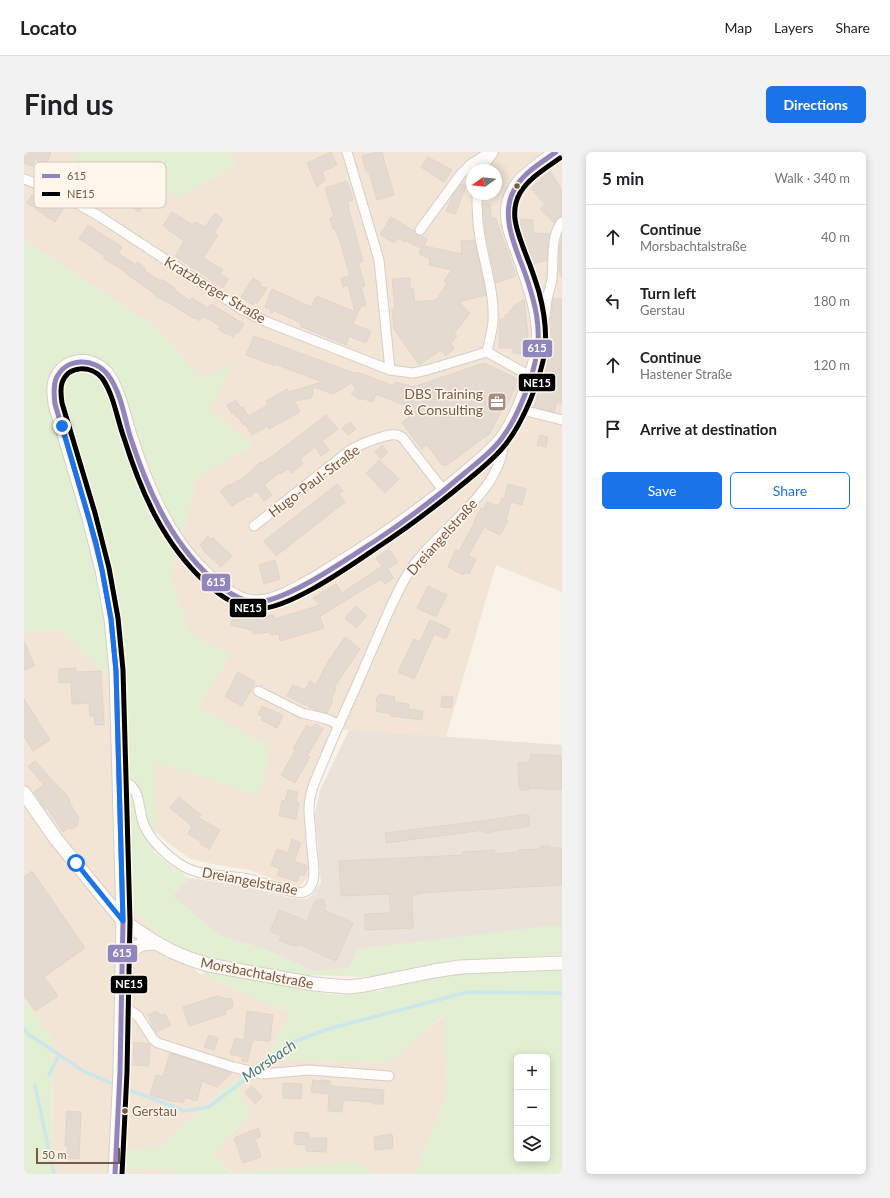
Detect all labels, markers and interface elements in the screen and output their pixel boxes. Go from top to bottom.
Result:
text: Locato [20,16,77,39]
text: Map [724,19,752,36]
text: Layers [774,19,814,36]
text: Share [836,19,870,36]
button: Directions [766,86,866,123]
text: Find us [24,87,114,121]
legend [34,162,166,208]
north arrow [466,164,502,200]
text: 5 min [602,168,644,189]
text: 615 [67,169,86,182]
text: Walk · 340 m [774,170,850,186]
unlabelled marker [512,181,522,191]
text: NE15 [67,187,95,200]
text: Continue [640,220,701,238]
icon: ahead [602,226,624,248]
text: 40 m [821,229,850,245]
text: Morsbachtalstraße [640,238,747,254]
street label: Kratzberger Straße [161,253,269,327]
text: Turn left [640,284,696,302]
icon: left [602,290,624,312]
text: 180 m [813,293,850,309]
text: Gerstau [640,302,685,318]
line badge: 615 [522,339,553,358]
text: 615 [527,341,547,354]
text: Continue [640,348,701,366]
icon: ahead [602,354,624,376]
text: 120 m [813,357,850,373]
text: Hastener Straße [640,366,732,382]
line badge: NE15 [518,373,556,392]
text: NE15 [523,376,551,389]
place label: DBS Training & Consulting [404,385,483,418]
office icon: DBS Training & Consulting [486,391,508,413]
route end [53,417,71,435]
icon: arrive [602,418,624,440]
text: Arrive at destination [640,420,777,438]
street label: Hugo-Paul-Straße [265,441,363,520]
button: Save [602,472,722,509]
button: Share [730,472,850,509]
street label: Dreiangelstraße [403,495,480,578]
line badge: 615 [201,573,231,592]
text: 615 [206,575,226,588]
line badge: NE15 [229,598,267,618]
text: NE15 [234,601,262,614]
route start [67,854,85,872]
street label: Dreiangelstraße [201,863,299,898]
line badge: 615 [107,944,138,963]
text: 615 [112,946,132,959]
street label: Morsbachtalstraße [199,953,315,992]
line badge: NE15 [110,975,148,994]
text: NE15 [115,977,143,990]
water label: Morsbach [238,1035,299,1085]
map controls [514,1054,550,1162]
button: + [514,1054,550,1090]
button: − [514,1090,550,1126]
place label: Gerstau [132,1103,177,1119]
marker: Gerstau [120,1106,130,1116]
button: layers [514,1126,550,1162]
scale bar [36,1146,120,1165]
text: 50 m [42,1148,67,1161]

